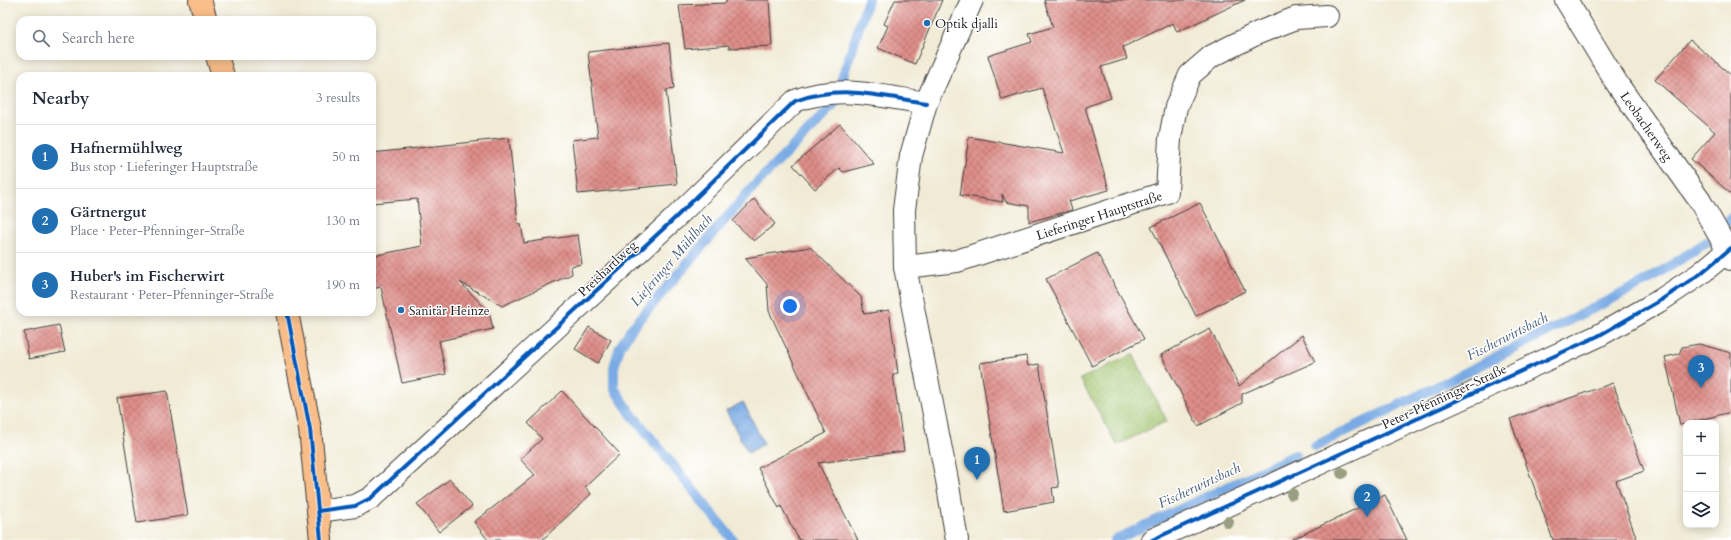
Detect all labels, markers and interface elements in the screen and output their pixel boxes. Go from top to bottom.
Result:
place label: Optik djalli [935,15,998,33]
search box [16,16,376,60]
marker: Optik djalli [922,18,932,28]
icon: search [30,27,52,49]
text: Search here [62,28,135,48]
text: Nearby [32,87,89,110]
street label: Leobacherweg [1616,88,1677,165]
text: 3 results [316,89,360,107]
text: Hafnermühlweg [70,138,182,158]
text: 1 [42,148,48,166]
text: 50 m [332,148,360,166]
text: Bus stop · Lieferinger Hauptstraße [70,158,258,176]
street label: Lieferinger Hauptstraße [1034,187,1165,245]
text: Gärtnergut [70,202,146,222]
water label: Lieferinger Mühlbach [626,210,717,310]
text: 2 [42,212,48,230]
text: 130 m [326,212,360,230]
text: Place · Peter-Pfenninger-Straße [70,222,245,240]
street label: Preishartlweg [574,236,642,301]
text: Huber's im Fischerwirt [70,266,224,286]
text: 3 [42,276,48,294]
text: 190 m [326,276,360,294]
text: Restaurant · Peter-Pfenninger-Straße [70,286,274,304]
your location [780,296,800,316]
place label: Sanitär Heinze [409,302,490,320]
marker: Sanitär Heinze [396,305,406,315]
water label: Fischerwirtsbach [1463,308,1551,365]
pin: 3 [1688,355,1714,388]
street label: Peter-Pfenninger-Straße [1379,360,1510,434]
map controls [1683,420,1719,528]
button: + [1683,420,1719,456]
pin: 1 [964,447,990,480]
button: − [1683,456,1719,492]
water label: Fischerwirtsbach [1155,458,1244,513]
pin: 2 [1354,484,1380,517]
button: layers [1683,492,1719,528]

